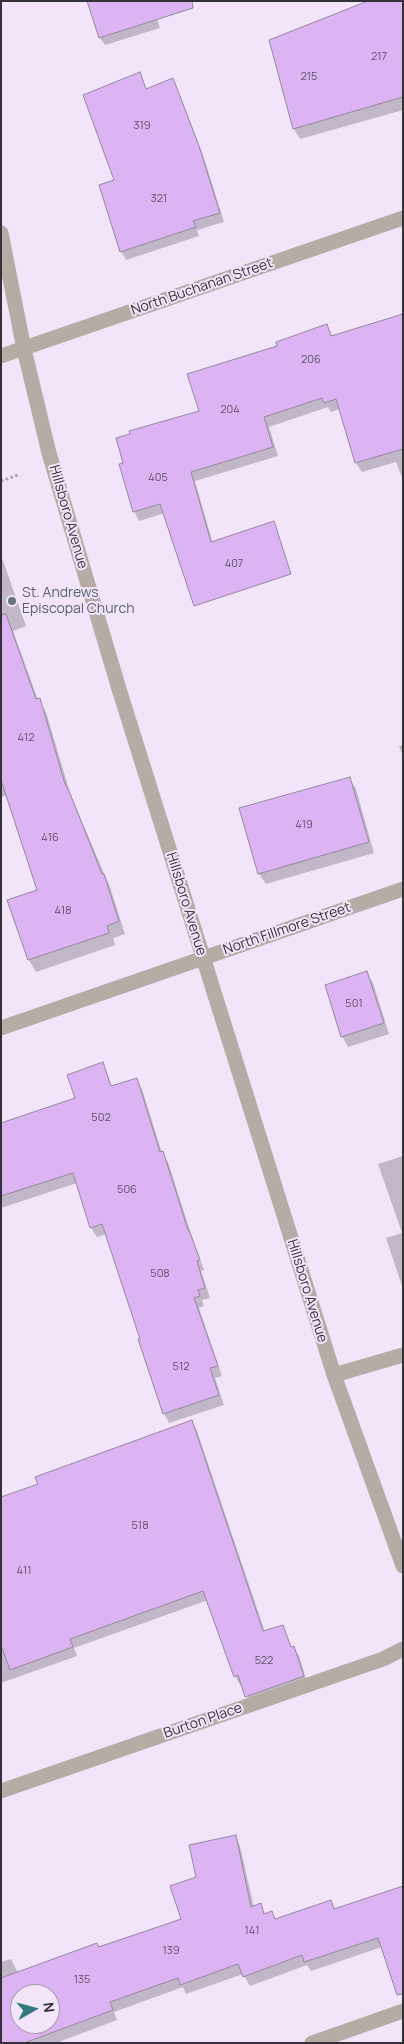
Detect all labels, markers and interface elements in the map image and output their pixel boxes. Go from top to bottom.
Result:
house number: 217 [371,50,387,64]
house number: 215 [301,70,317,84]
house number: 319 [133,119,151,133]
house number: 321 [151,192,167,206]
street label: North Buchanan Street [129,255,275,319]
house number: 206 [301,353,321,367]
house number: 204 [220,403,240,417]
street label: Hillsboro Avenue [45,463,91,571]
house number: 405 [148,471,168,485]
house number: 407 [225,557,243,571]
place label: St. Andrews Episcopal Church [22,585,134,618]
marker: St. Andrews Episcopal Church [6,595,18,607]
house number: 412 [17,731,35,745]
house number: 419 [295,818,313,832]
house number: 416 [41,831,59,845]
street label: Hillsboro Avenue [162,850,210,958]
street label: North Fillmore Street [221,899,353,959]
house number: 418 [54,904,72,918]
house number: 501 [345,997,363,1011]
house number: 502 [91,1111,111,1125]
house number: 506 [117,1183,137,1197]
street label: Hillsboro Avenue [283,1237,331,1345]
house number: 508 [150,1267,170,1281]
house number: 512 [173,1360,189,1374]
house number: 518 [131,1519,149,1533]
house number: 411 [16,1564,32,1578]
house number: 522 [255,1654,273,1668]
street label: Burton Place [162,1700,244,1742]
house number: 141 [244,1924,260,1938]
house number: 139 [162,1944,180,1958]
house number: 135 [74,1973,90,1987]
north arrow [10,1984,60,2034]
text: N [39,2001,59,2013]

